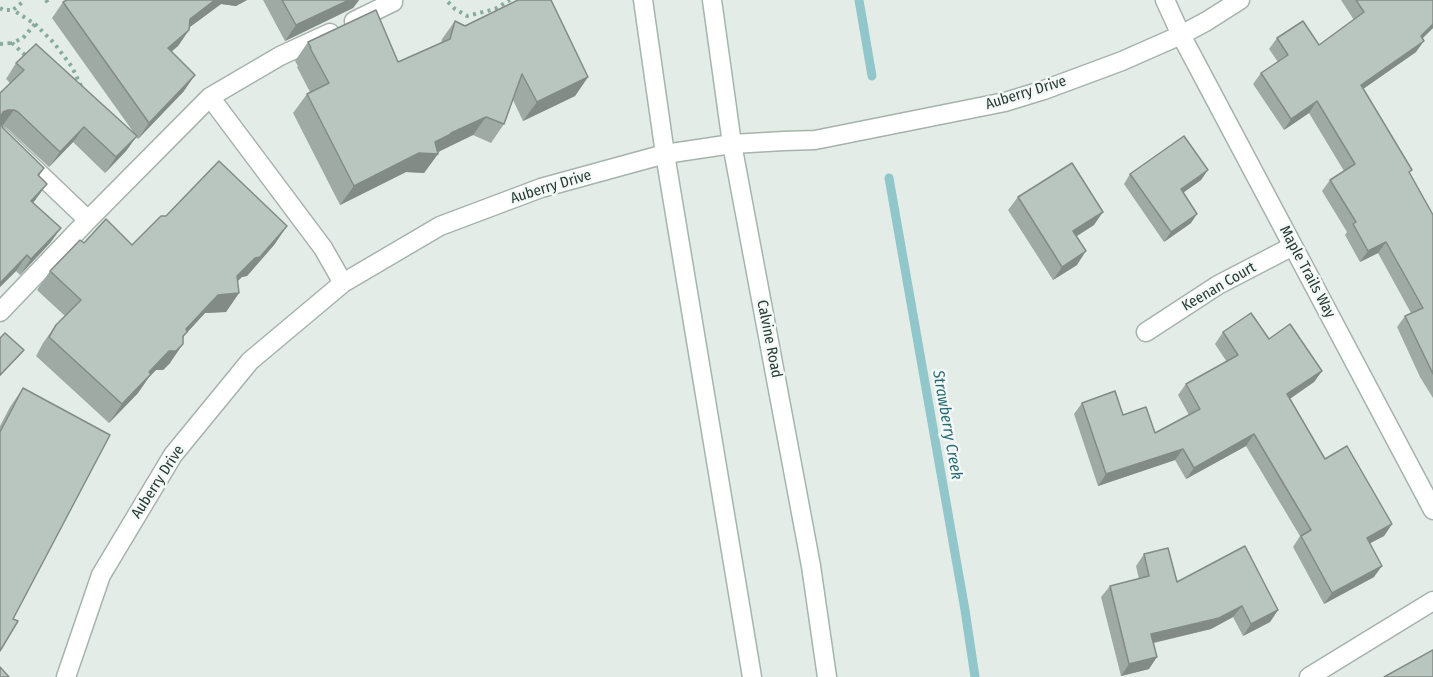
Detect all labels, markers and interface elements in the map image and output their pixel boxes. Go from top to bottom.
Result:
street label: Auberry Drive [983,72,1069,114]
street label: Auberry Drive [508,166,594,208]
street label: Maple Trails Way [1275,223,1339,321]
street label: Keenan Court [1179,259,1259,315]
street label: Calvine Road [753,299,785,379]
water label: Strawberry Creek [928,369,966,481]
street label: Auberry Drive [128,442,188,522]

